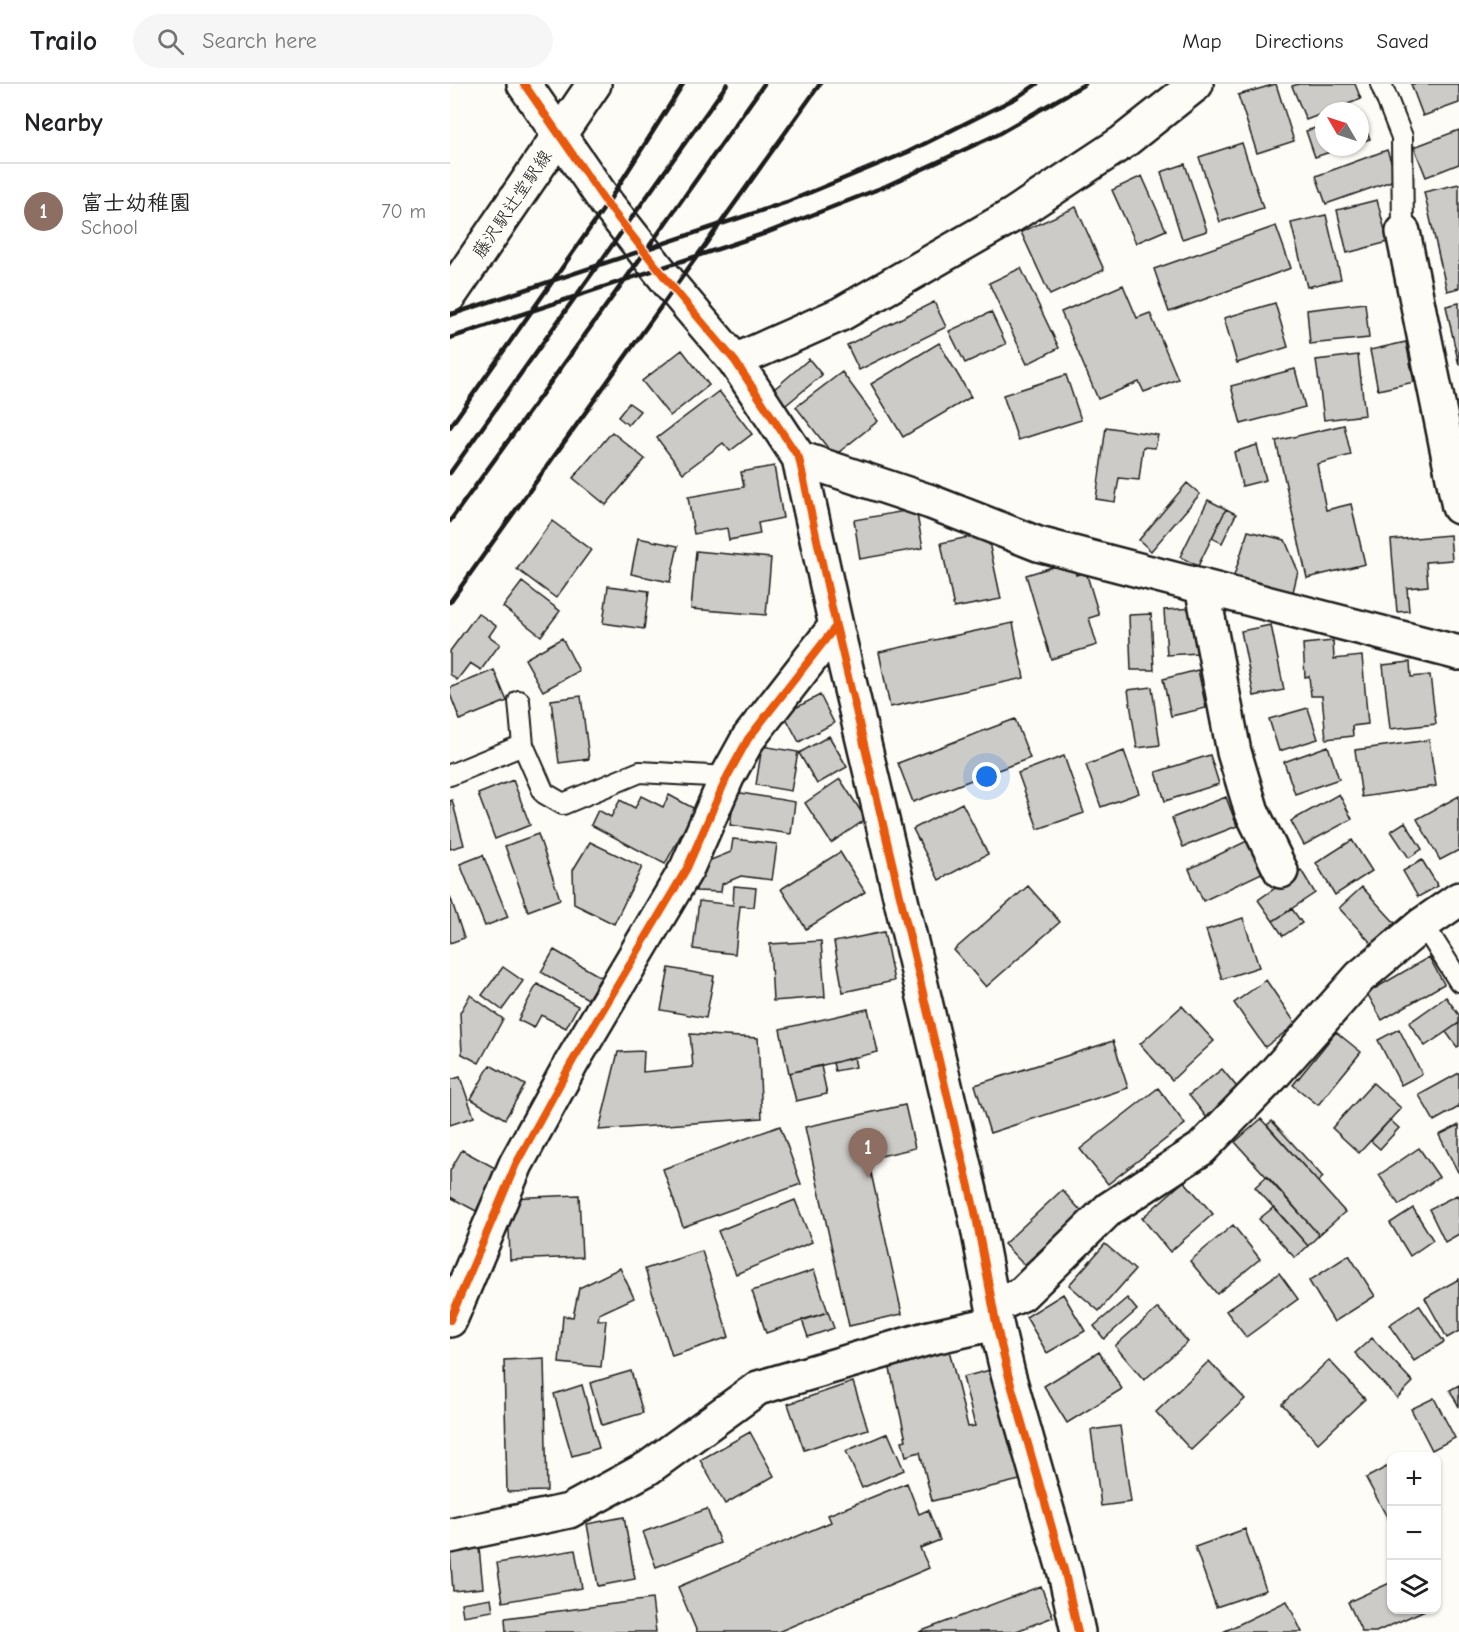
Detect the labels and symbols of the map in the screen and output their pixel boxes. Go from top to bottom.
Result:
north arrow [1315,102,1369,156]
street label: 藤沢駅辻堂駅線 [468,146,556,262]
your location [972,762,1001,791]
pin: 1 [848,1128,888,1178]

